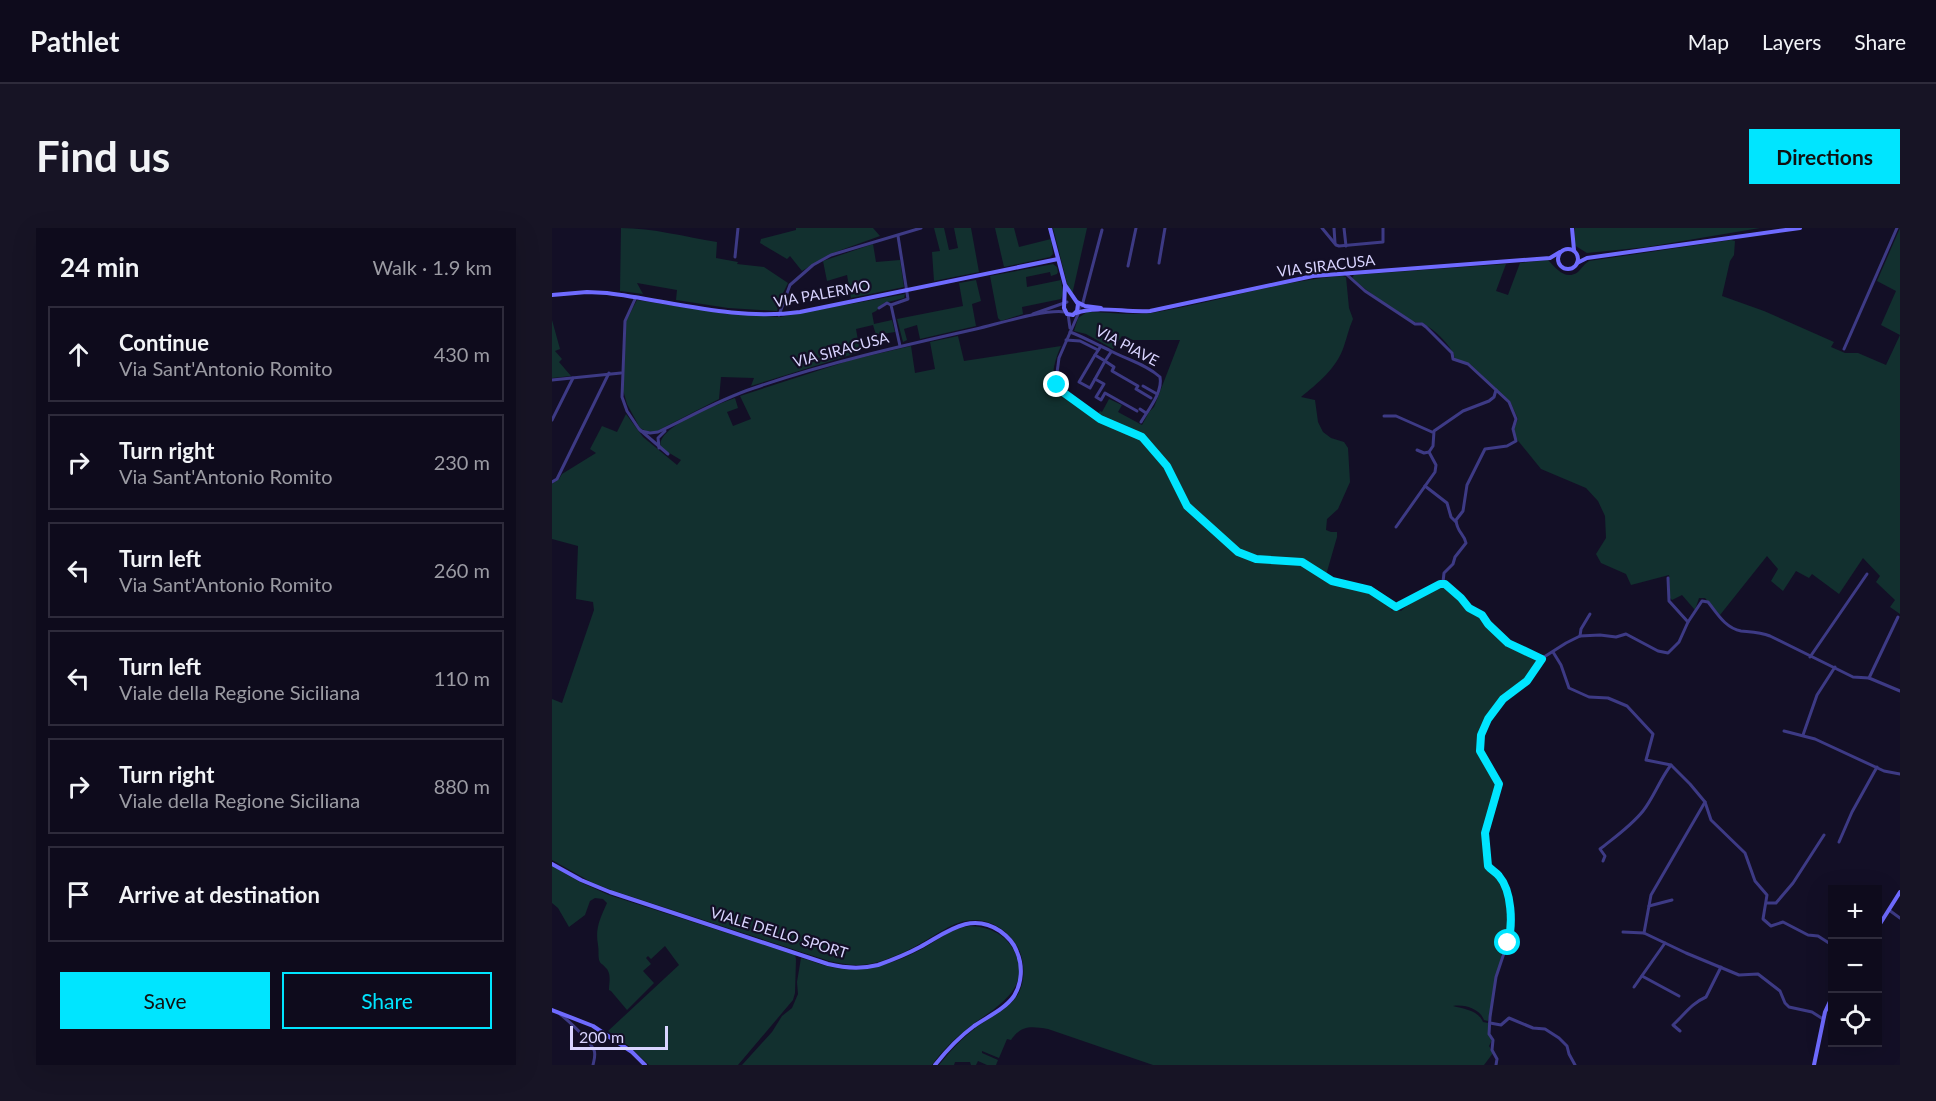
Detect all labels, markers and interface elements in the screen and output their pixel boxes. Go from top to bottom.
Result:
text: Pathlet [30,24,119,58]
text: Map [1688,29,1729,54]
text: Layers [1762,29,1821,54]
text: Share [1854,29,1906,54]
button: Directions [1749,129,1900,184]
text: Find us [36,131,170,181]
street label: VIA SIRACUSA [1276,250,1377,280]
text: 24 min [60,251,140,283]
text: Walk · 1.9 km [373,255,492,279]
street label: VIA PALERMO [772,276,872,310]
street label: VIA PIAVE [1093,321,1162,369]
street label: VIA SIRACUSA [791,327,892,370]
text: Continue [119,329,209,356]
icon: ahead [62,338,95,371]
text: 430 m [434,342,490,366]
text: Via Sant'Antonio Romito [119,356,333,380]
route end [1043,371,1069,397]
text: Turn right [119,437,214,464]
icon: right [62,446,95,479]
text: 230 m [434,450,490,474]
text: Via Sant'Antonio Romito [119,464,333,488]
text: Turn left [119,545,201,572]
icon: left [62,554,95,587]
text: 260 m [434,558,490,582]
text: Via Sant'Antonio Romito [119,572,333,596]
text: Turn left [119,653,201,680]
icon: left [62,662,95,695]
text: 110 m [434,666,490,690]
text: Viale della Regione Siciliana [119,680,360,704]
text: Turn right [119,761,214,788]
icon: right [62,770,95,803]
text: 880 m [434,774,490,798]
text: Viale della Regione Siciliana [119,788,360,812]
icon: arrive [62,878,95,911]
text: Arrive at destination [119,881,320,908]
map controls [1828,885,1882,1047]
button: + [1828,885,1882,939]
street label: VIALE DELLO SPORT [708,903,850,962]
route start [1494,929,1520,955]
button: − [1828,939,1882,993]
button: Save [60,972,270,1029]
button: Share [282,972,492,1029]
button: locate [1828,993,1882,1047]
scale bar [570,1023,668,1050]
text: 200 m [579,1027,624,1046]

